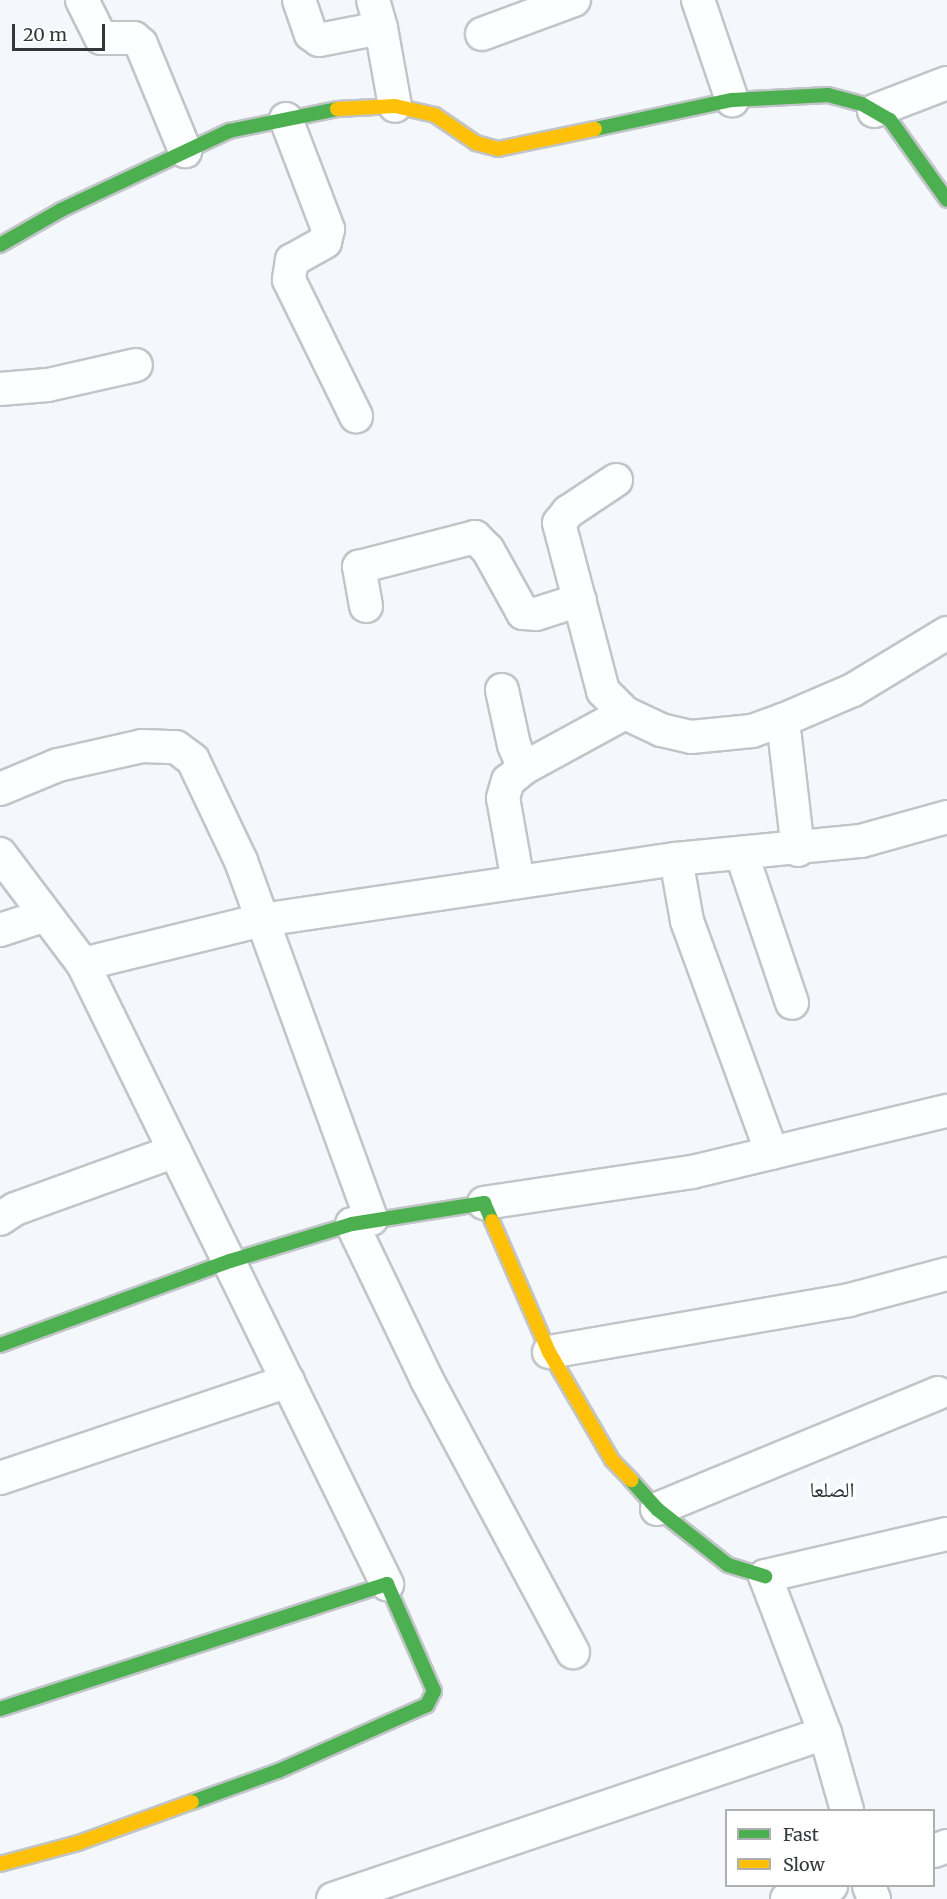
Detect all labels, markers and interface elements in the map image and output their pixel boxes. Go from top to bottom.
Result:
scale bar [15,12,108,50]
text: 20 m [23,23,67,46]
district label: الصلعا [810,1477,854,1503]
legend [725,1809,935,1887]
text: Fast [783,1823,819,1846]
text: Slow [783,1853,825,1876]

